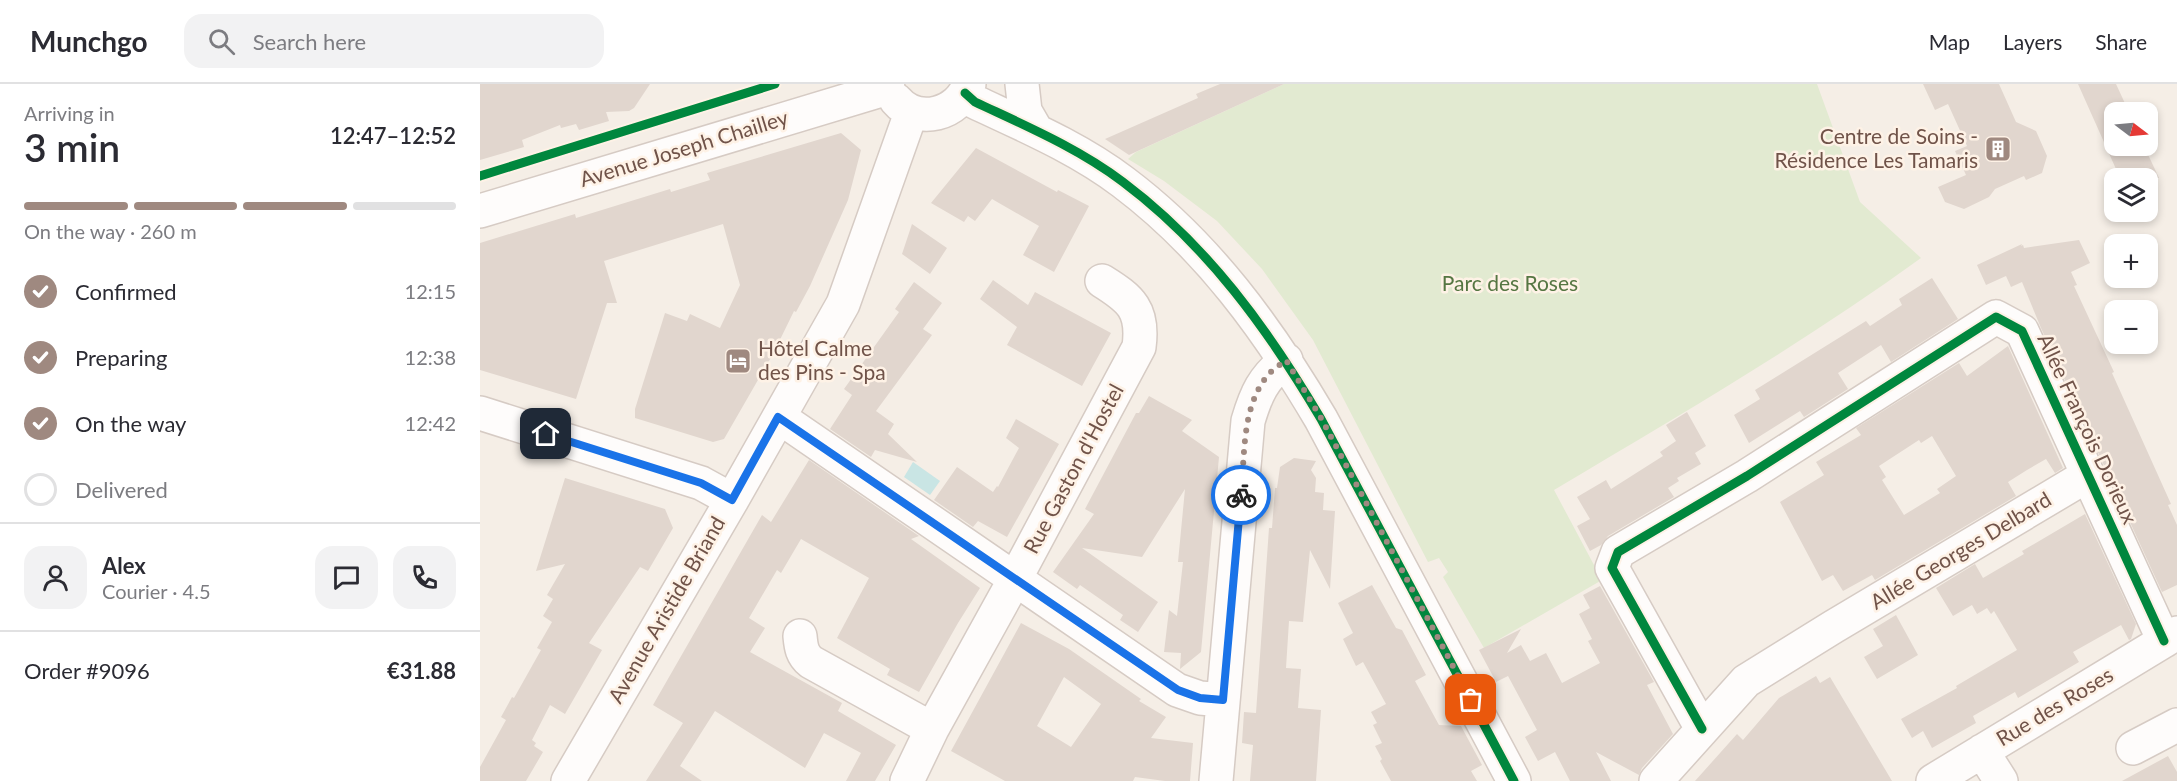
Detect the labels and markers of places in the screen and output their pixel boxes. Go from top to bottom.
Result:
place label: Centre de Soins - Résidence Les Tamaris [1775,123,1978,172]
building icon: Centre de Soins - Résidence Les Tamaris [1983,134,2013,164]
place label: Hôtel Calme des Pins - Spa [758,335,886,384]
hotel icon: Hôtel Calme des Pins - Spa [723,346,753,376]
pin [520,408,571,459]
pin [1445,674,1496,725]

